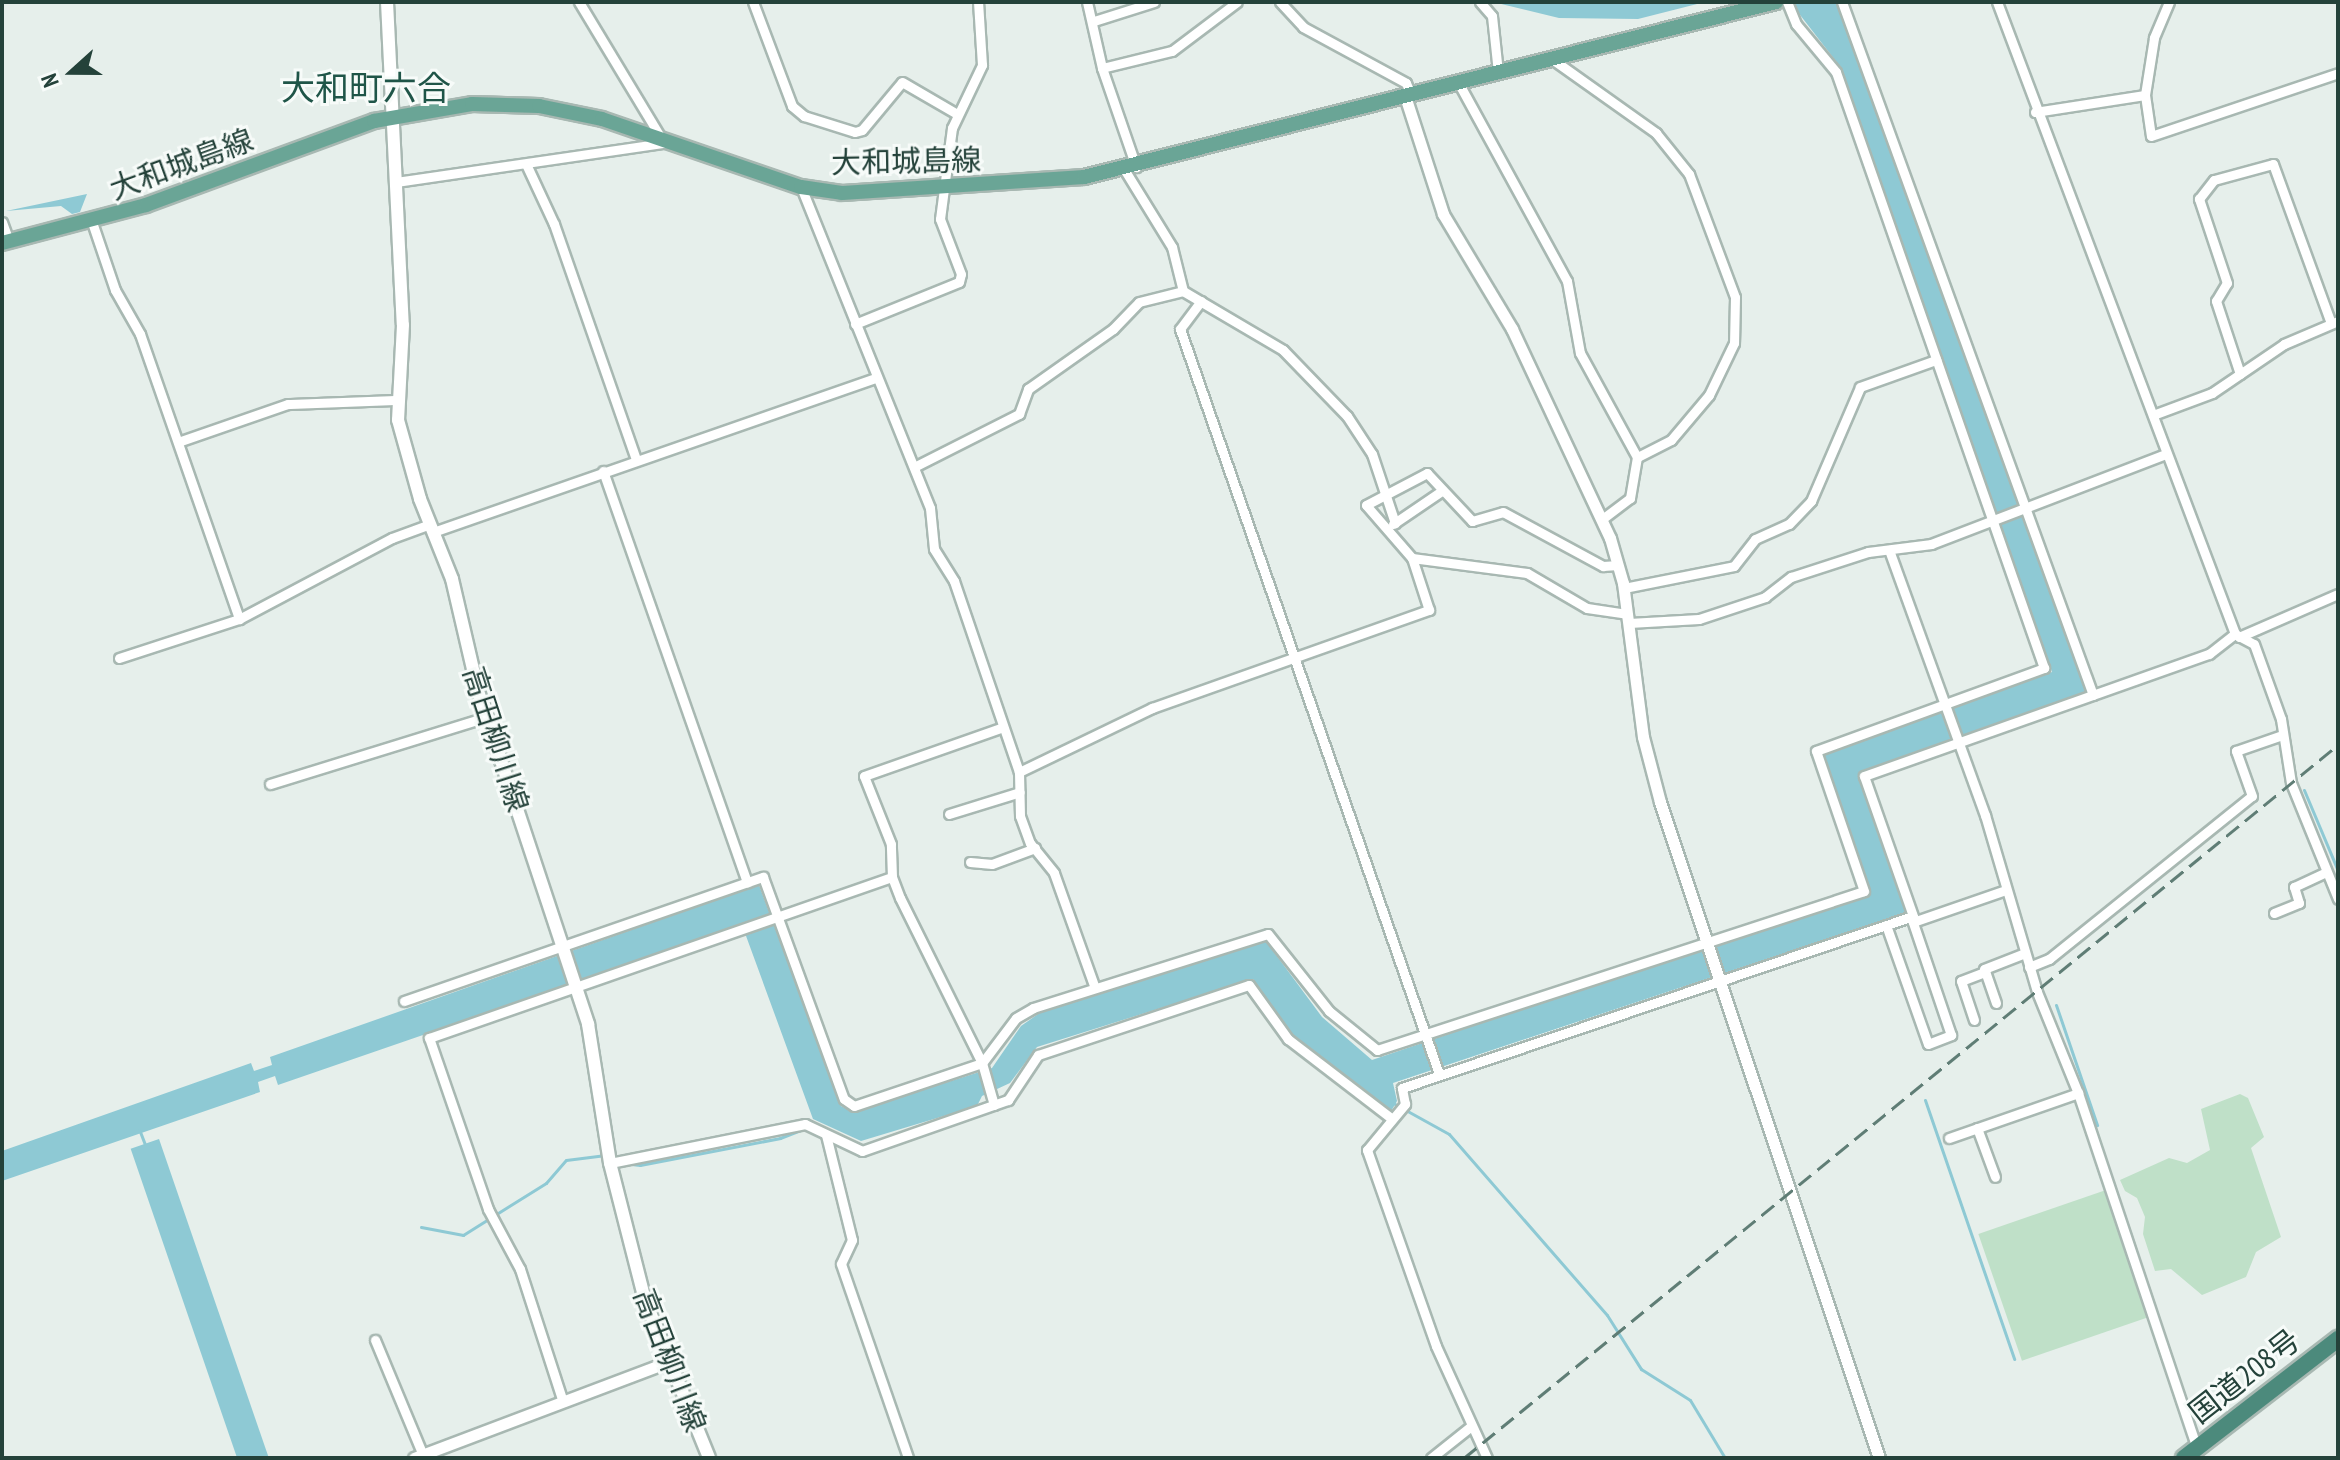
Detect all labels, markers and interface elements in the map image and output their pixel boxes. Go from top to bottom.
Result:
north arrow [32,32,112,112]
district label: 大和町六合 [281,68,451,108]
text: N [34,70,65,91]
street label: 大和城島線 [104,121,258,207]
street label: 大和城島線 [831,142,981,180]
street label: 高田柳川線 [456,662,536,816]
street label: 高田柳川線 [626,1284,714,1436]
street label: 国道208号 [2182,1322,2306,1430]

